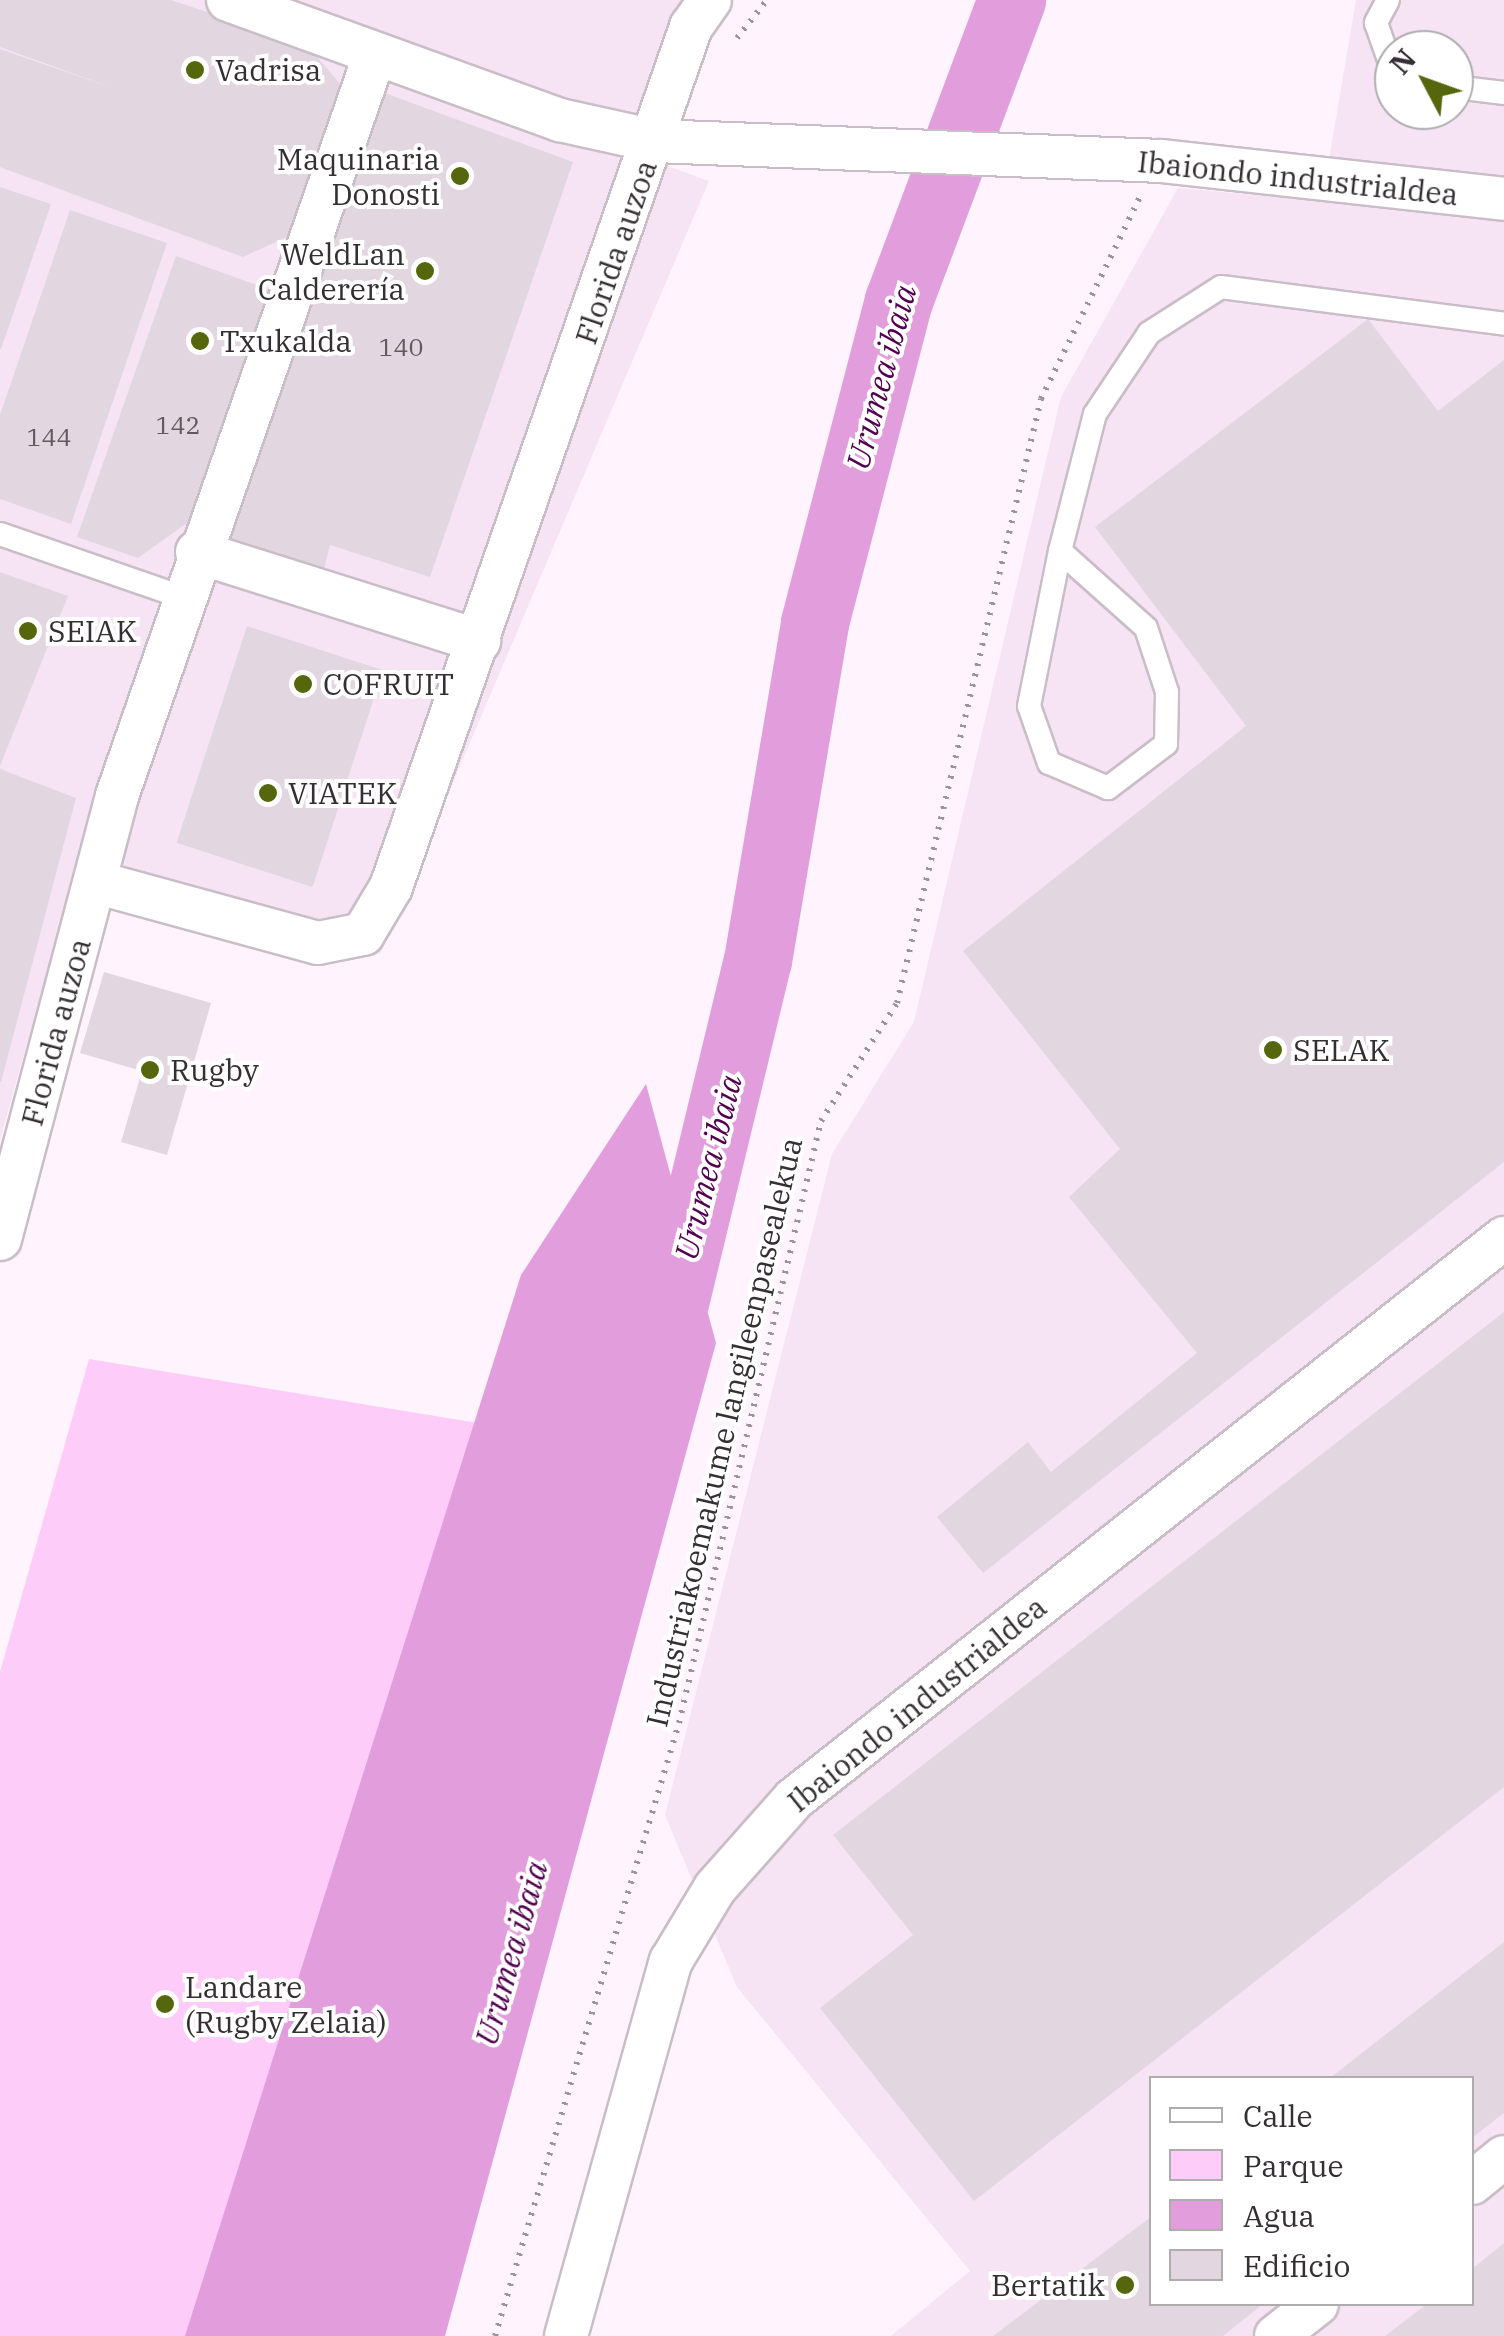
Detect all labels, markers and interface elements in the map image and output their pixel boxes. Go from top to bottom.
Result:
north arrow [1374,30,1474,130]
text: N [1381,41,1424,82]
place label: Vadrisa [215,52,321,88]
marker: Vadrisa [184,59,206,81]
place label: Maquinaria Donosti [277,141,440,212]
street label: Ibaiondo industrialdea [1136,143,1460,213]
street label: Florida auzoa [568,155,664,349]
marker: Maquinaria Donosti [449,165,471,187]
place label: WeldLan Calderería [258,236,405,306]
marker: WeldLan Calderería [414,260,436,282]
water label: Urumea ibaia [838,280,924,474]
place label: Txukalda [220,323,352,359]
marker: Txukalda [189,330,211,352]
house number: 140 [379,332,423,362]
house number: 142 [156,410,200,440]
house number: 144 [27,422,71,452]
place label: SEIAK [48,613,137,649]
marker: SEIAK [17,620,39,642]
place label: COFRUIT [323,666,454,702]
marker: COFRUIT [292,673,314,695]
place label: VIATEK [288,775,397,811]
marker: VIATEK [257,782,279,804]
street label: Florida auzoa [14,934,98,1130]
place label: SELAK [1293,1032,1390,1068]
marker: SELAK [1262,1039,1284,1061]
place label: Rugby [170,1052,259,1088]
marker: Rugby [139,1059,161,1081]
water label: Urumea ibaia [666,1070,750,1264]
street label: Industriakoemakume langileenpasealekua [639,1134,809,1730]
street label: Ibaiondo industrialdea [780,1589,1054,1819]
water label: Urumea ibaia [466,1857,556,2049]
place label: Landare (Rugby Zelaia) [185,1969,387,2040]
marker: Landare (Rugby Zelaia) [154,1993,176,2015]
legend [1149,2076,1474,2306]
text: Calle [1243,2096,1313,2135]
text: Parque [1243,2146,1344,2185]
text: Agua [1243,2196,1315,2235]
text: Edificio [1243,2246,1350,2285]
place label: Bertatik [991,2267,1105,2303]
marker: Bertatik [1114,2274,1136,2296]

